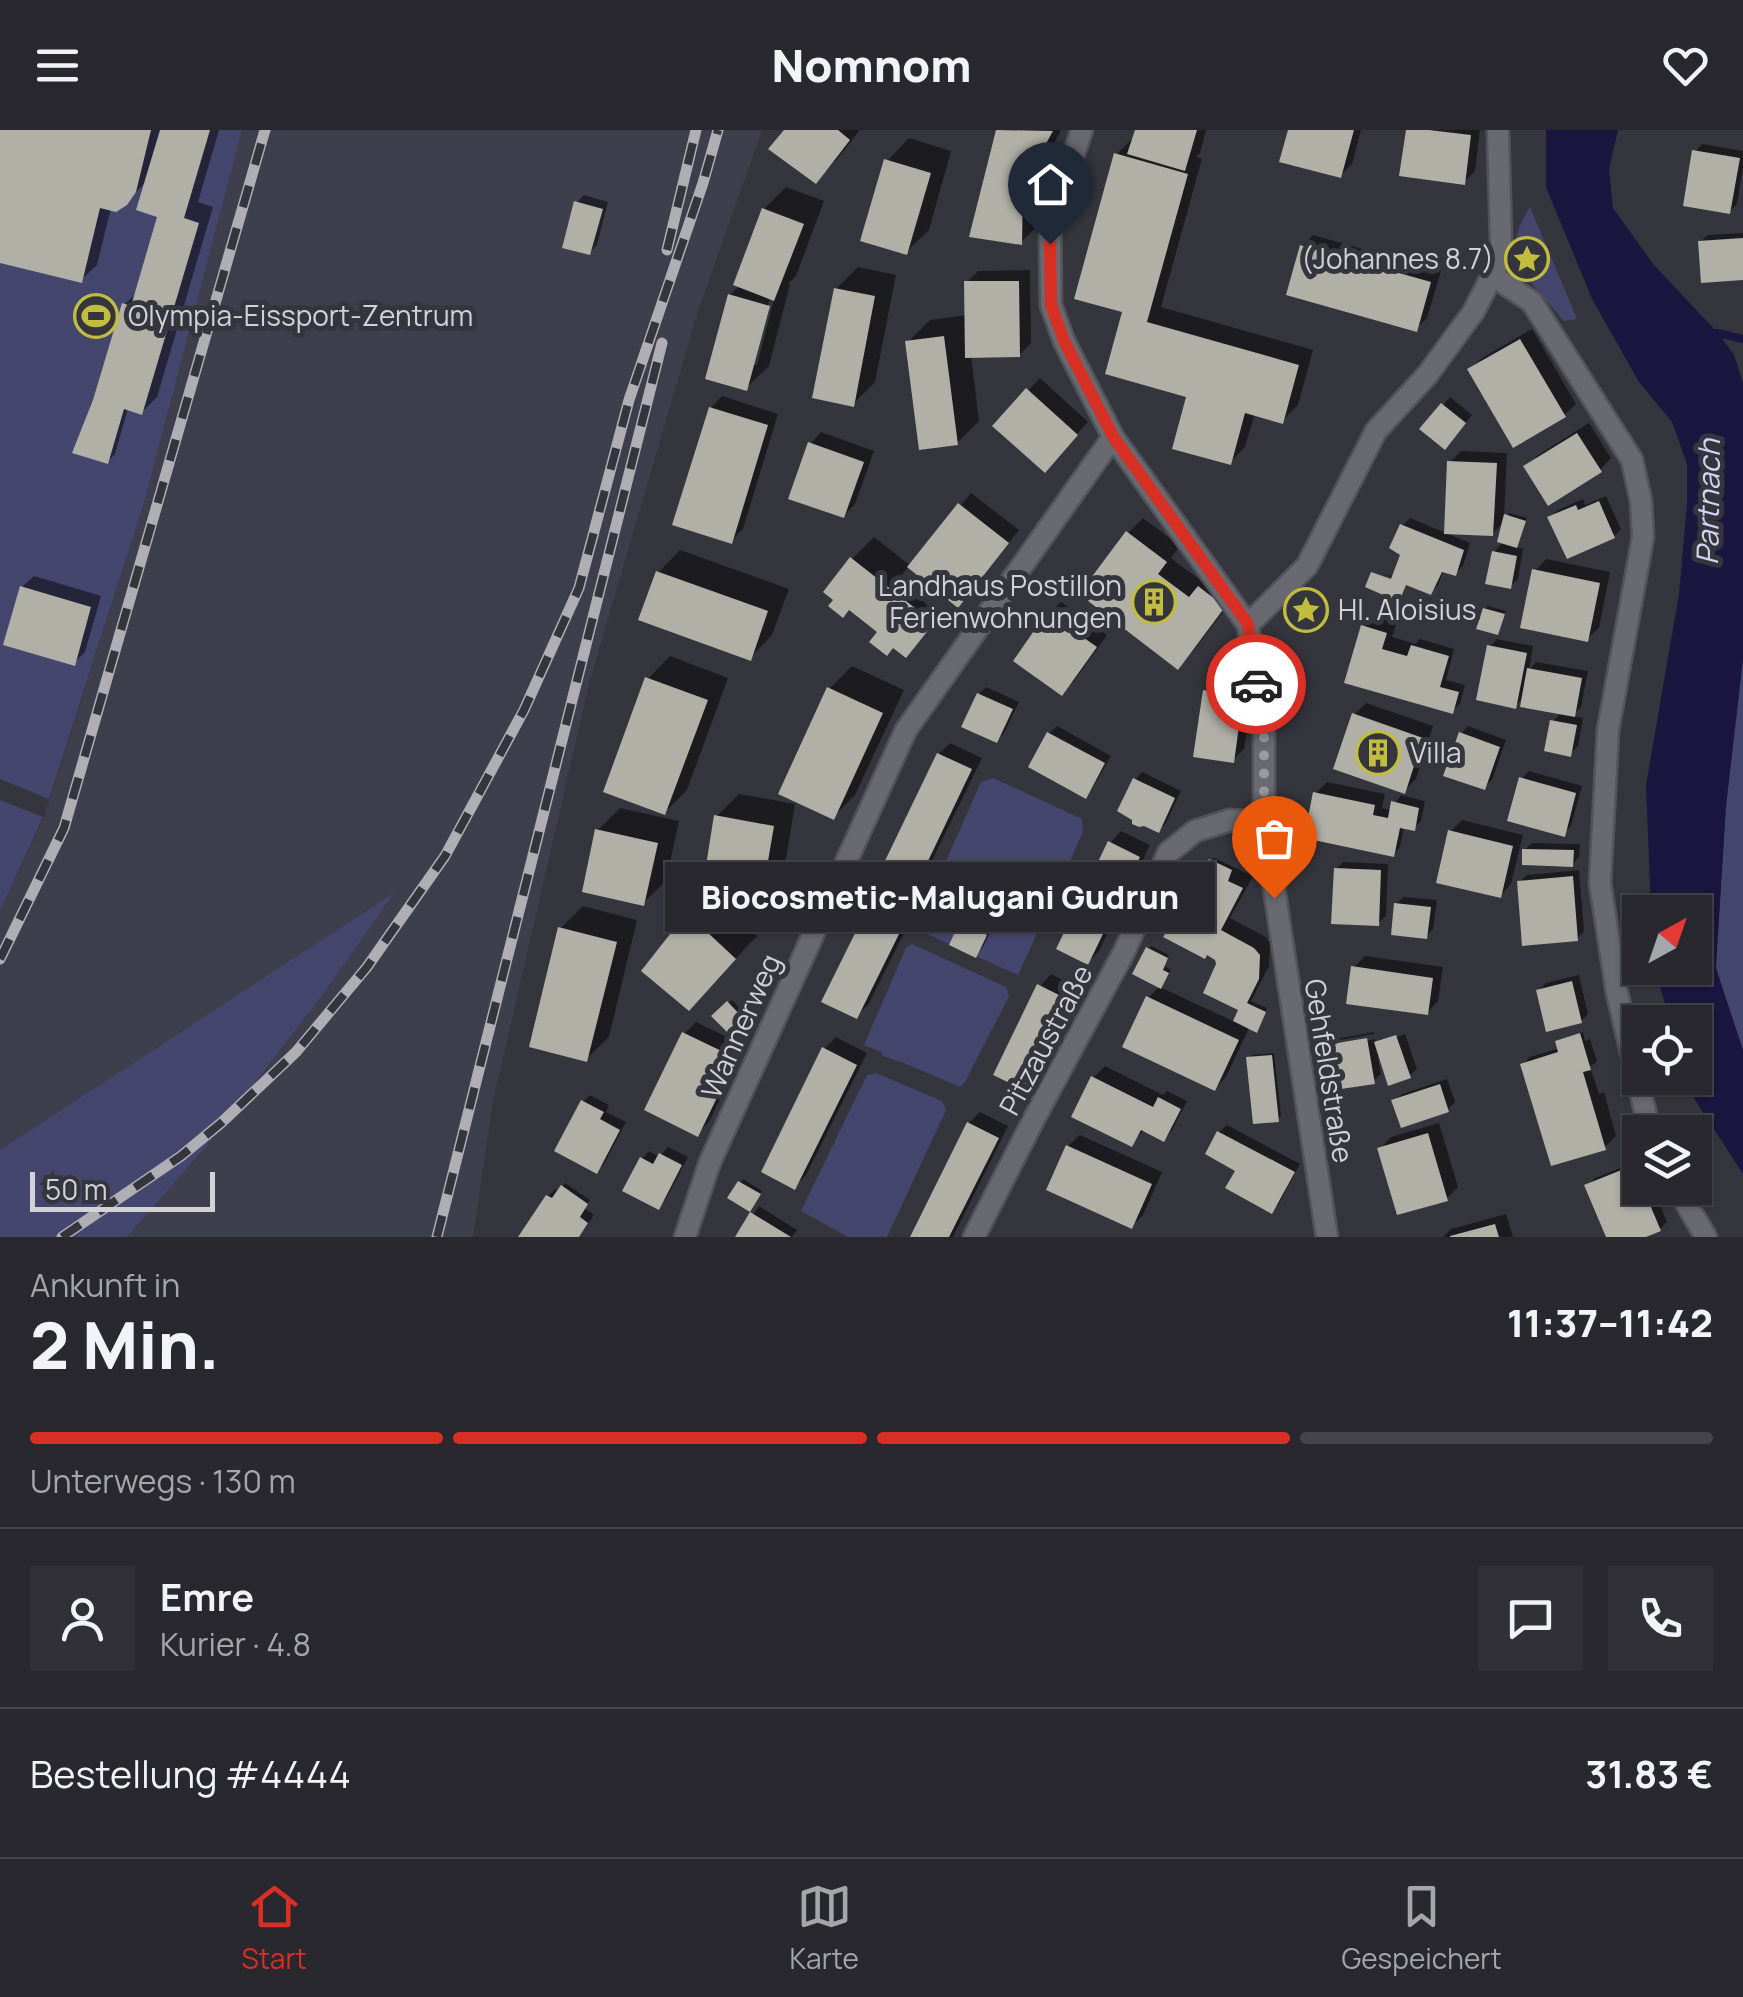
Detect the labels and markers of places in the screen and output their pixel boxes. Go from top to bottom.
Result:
pin [1008,142,1093,245]
place icon: (Johannes 8.7) [1504,236,1550,282]
place label: (Johannes 8.7) [1301,239,1494,277]
sports icon: Olympia-Eissport-Zentrum [73,293,119,339]
place label: Olympia-Eissport-Zentrum [128,296,473,334]
place label: Landhaus Postillon Ferienwohnungen [878,566,1122,636]
building icon: Landhaus Postillon Ferienwohnungen [1131,579,1177,625]
place icon: Hl. Aloisius [1283,587,1329,633]
place label: Hl. Aloisius [1338,590,1476,628]
building icon: Villa [1355,730,1401,776]
place label: Villa [1410,733,1462,771]
pin [1232,796,1317,899]
callout: Biocosmetic-Malugani Gudrun [664,863,1214,933]

